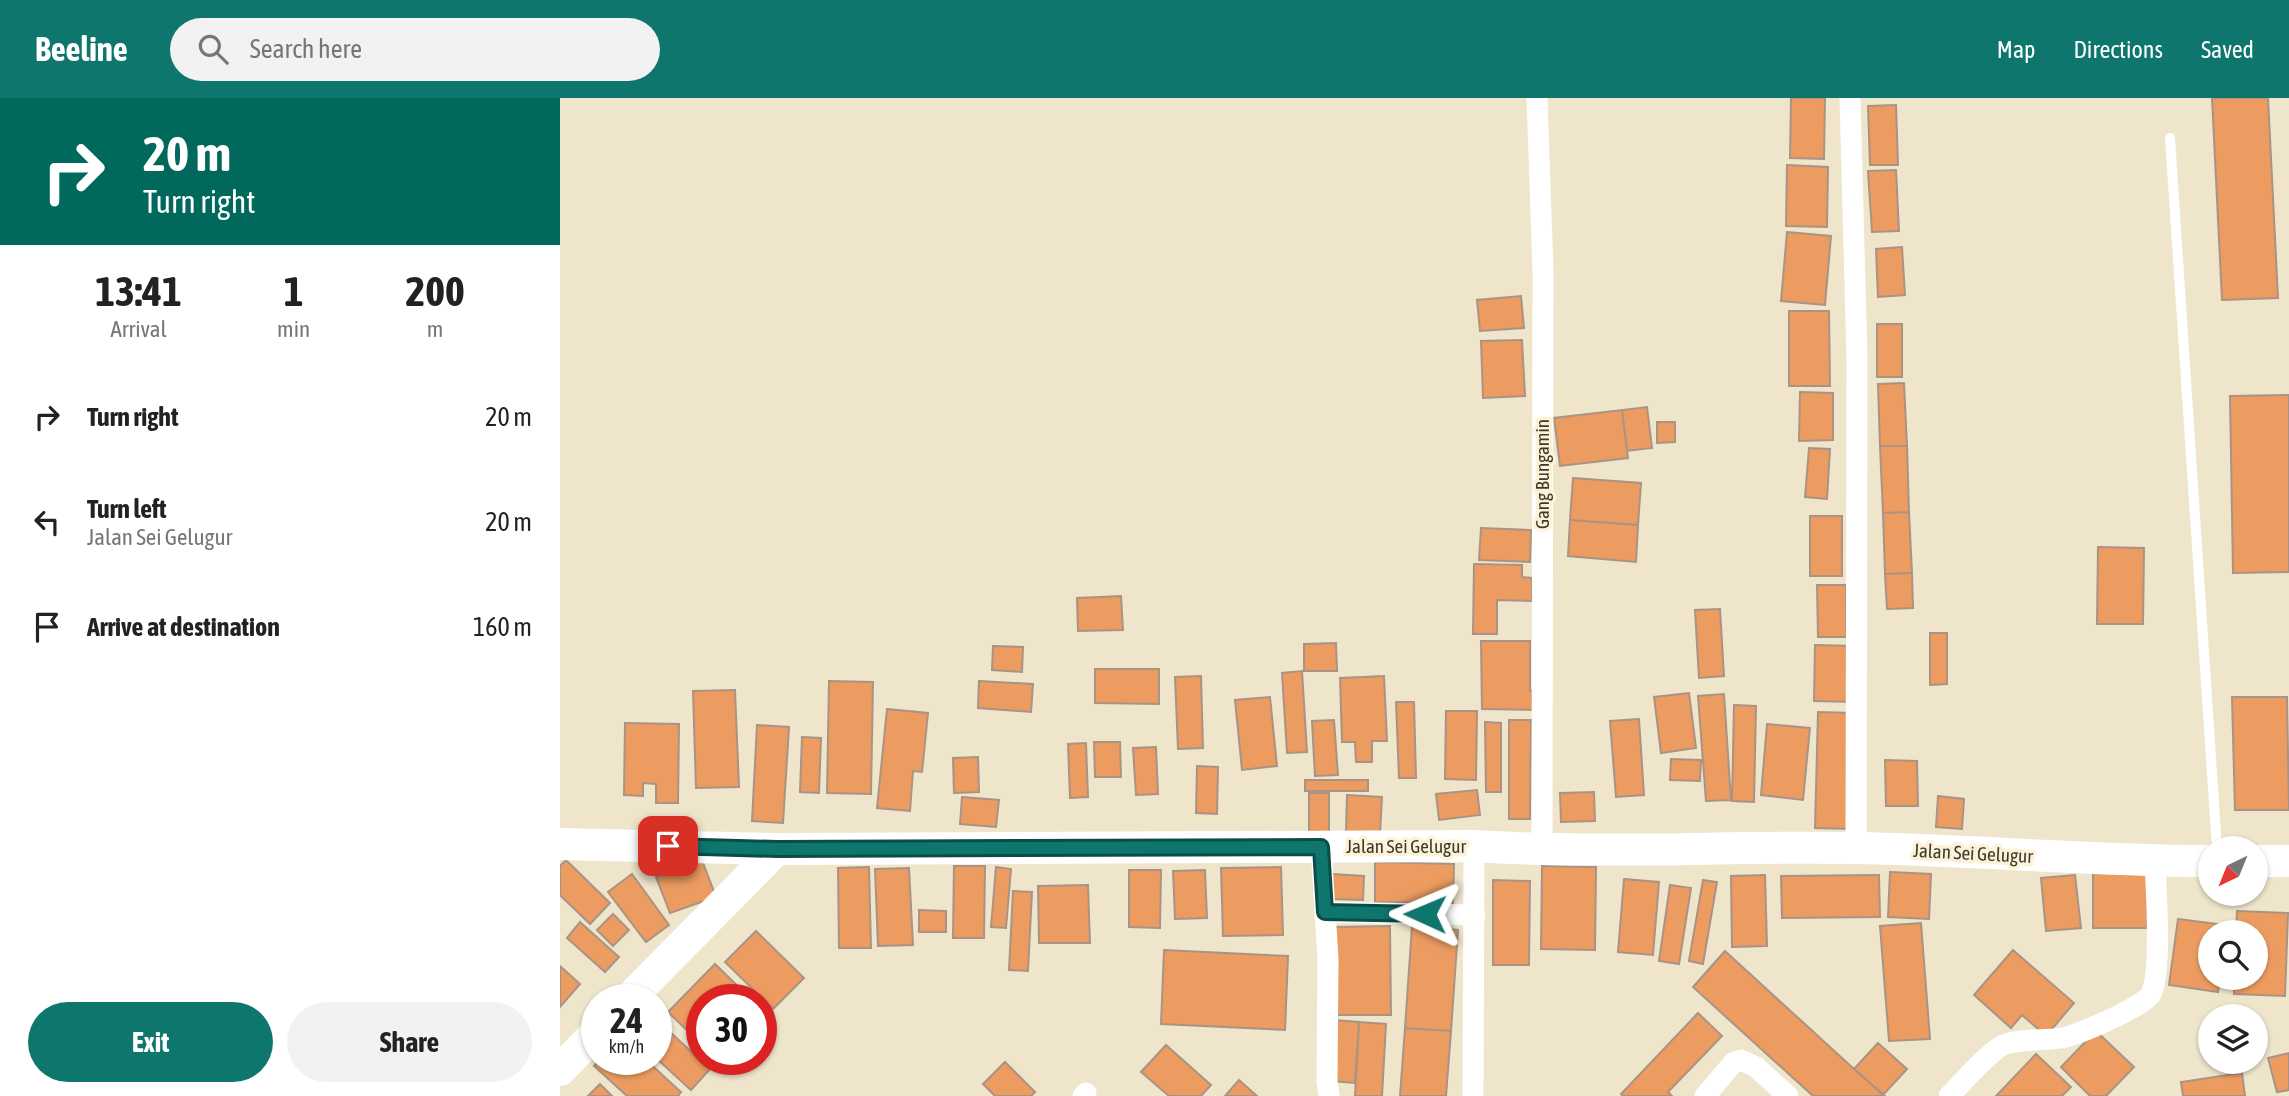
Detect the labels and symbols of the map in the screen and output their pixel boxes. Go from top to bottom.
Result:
street label: Gang Bungamin [1531,419,1553,529]
pin [638,816,698,876]
street label: Jalan Sei Gelugur [1346,835,1466,857]
north arrow [2198,836,2268,906]
street label: Jalan Sei Gelugur [1912,839,2034,867]
position arrow [1388,877,1462,951]
speed limit sign: 30 [686,984,777,1075]

